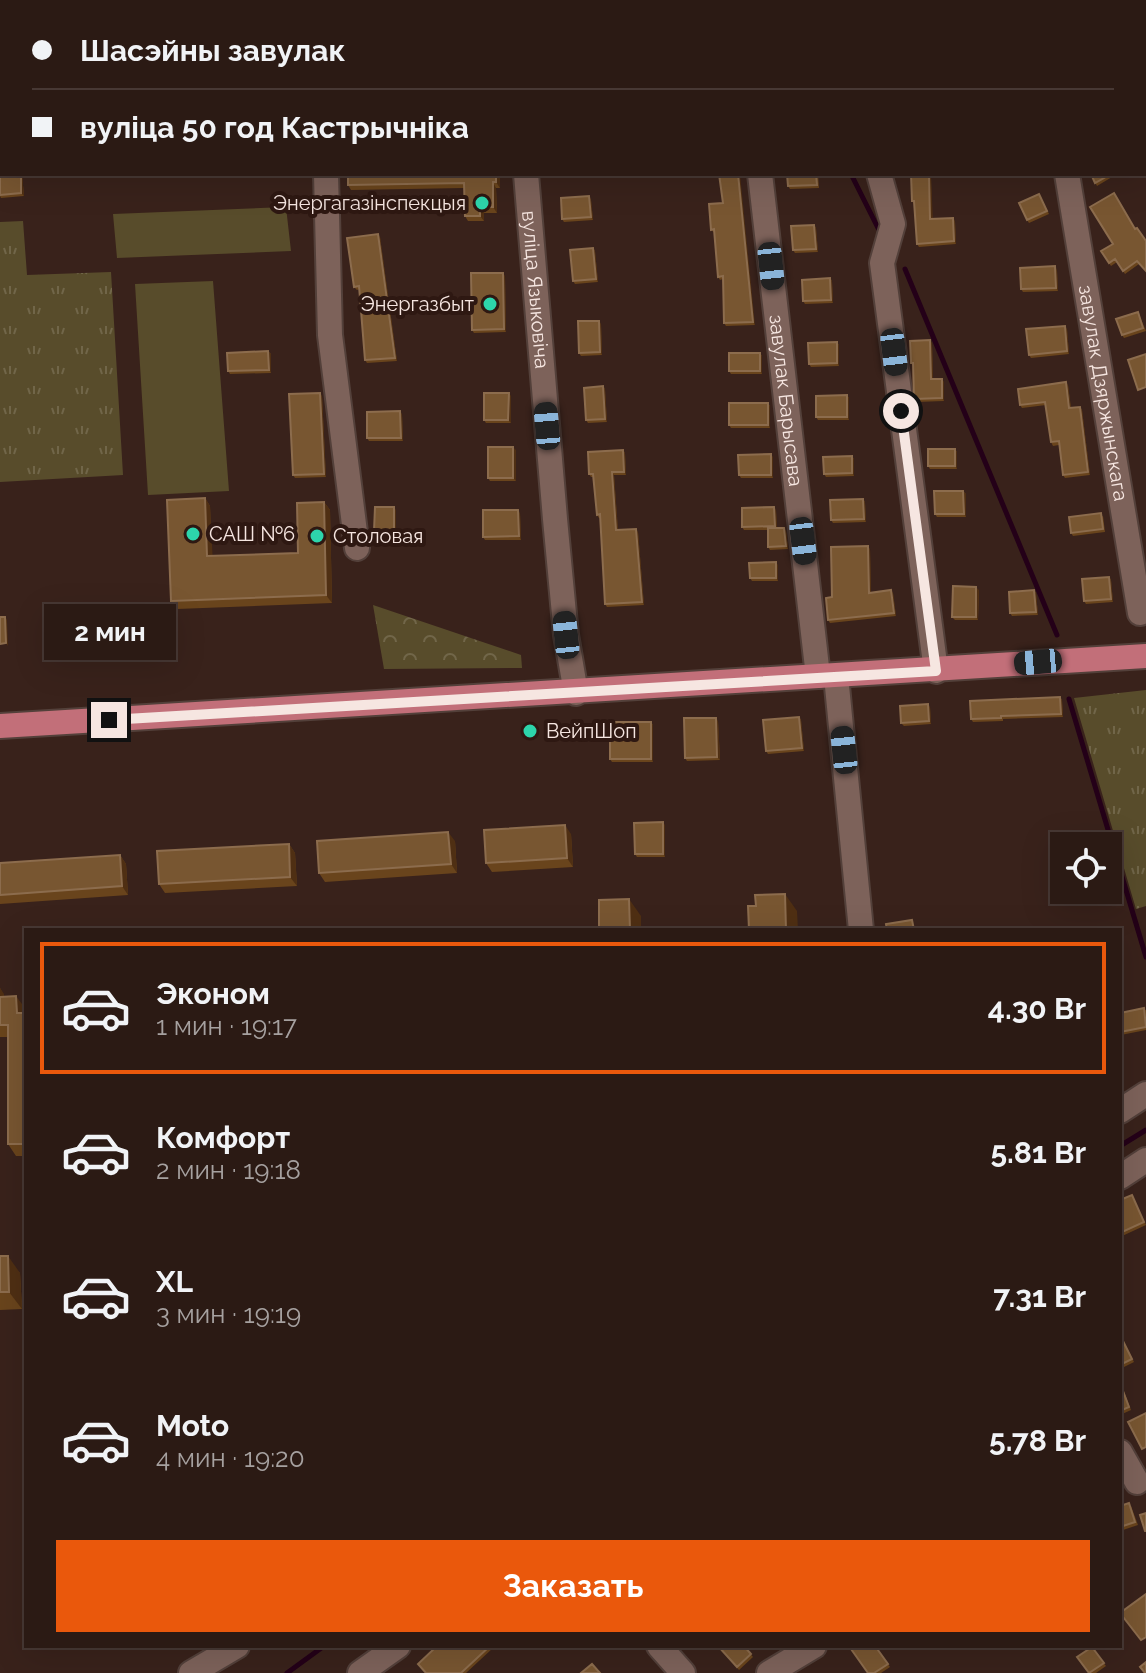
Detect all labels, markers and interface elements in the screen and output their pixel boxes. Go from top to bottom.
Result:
text: Шасэйны завулак [80,33,346,68]
text: вуліца 50 год Кастрычніка [80,110,469,145]
place label: Энергагазінспекцыя [273,191,466,215]
marker: Энергагазінспекцыя [473,194,491,212]
street label: вуліца Языковіча [517,210,554,370]
car [757,241,785,291]
street label: завулак Дзяржынскага [1074,283,1133,503]
place label: Энергазбыт [361,292,474,316]
marker: Энергазбыт [481,295,499,313]
street label: завулак Барысава [764,313,808,488]
car [879,327,909,377]
route start [883,393,919,429]
car [533,401,561,451]
car [788,516,818,566]
place label: САШ №6 [209,522,295,546]
place label: Столовая [333,524,423,548]
marker: САШ №6 [184,525,202,543]
marker: Столовая [308,527,326,545]
callout: 2 мин [43,604,175,660]
car [552,610,580,660]
text: 2 мин [74,617,146,647]
car [1013,648,1063,676]
route end [91,702,127,738]
place label: ВейпШоп [546,719,637,743]
marker: ВейпШоп [521,722,539,740]
car [830,725,858,775]
map controls [1050,832,1122,904]
button: locate [1050,832,1122,904]
icon: car [60,972,132,1044]
text: Эконом [156,976,270,1011]
text: 4.30 Br [988,991,1086,1026]
text: 1 мин · 19:17 [156,1011,297,1041]
icon: car [60,1116,132,1188]
text: Комфорт [156,1120,290,1155]
text: 5.81 Br [990,1135,1086,1170]
text: 2 мин · 19:18 [156,1155,301,1185]
icon: car [60,1260,132,1332]
text: XL [156,1264,193,1299]
text: 7.31 Br [993,1279,1086,1314]
text: 3 мин · 19:19 [156,1299,301,1329]
icon: car [60,1404,132,1476]
text: Moto [156,1408,229,1443]
text: 5.78 Br [989,1423,1086,1458]
text: 4 мин · 19:20 [156,1443,305,1473]
button: Заказать [56,1540,1090,1632]

